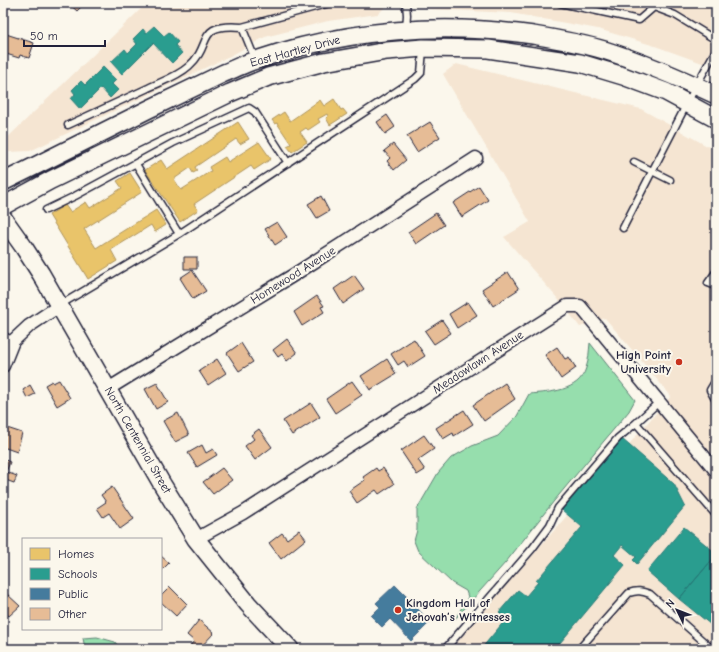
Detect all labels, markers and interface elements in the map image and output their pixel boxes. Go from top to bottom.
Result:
scale bar [24,22,105,48]
text: 50 m [30,29,58,43]
street label: East Hartley Drive [248,32,342,70]
street label: Homewood Avenue [248,243,338,307]
street label: Meadowlawn Avenue [430,327,526,397]
place label: High Point University [616,348,672,376]
marker: High Point University [674,357,684,367]
street label: North Centennial Street [102,384,175,496]
legend [22,538,162,630]
text: Homes [58,547,94,561]
text: Schools [58,567,97,581]
text: Public [58,587,89,601]
north arrow [657,590,697,630]
place label: Kingdom Hall of Jehovah’s Witnesses [406,596,510,624]
text: N [663,596,677,611]
marker: Kingdom Hall of Jehovah’s Witnesses [393,605,403,615]
text: Other [58,607,87,621]

